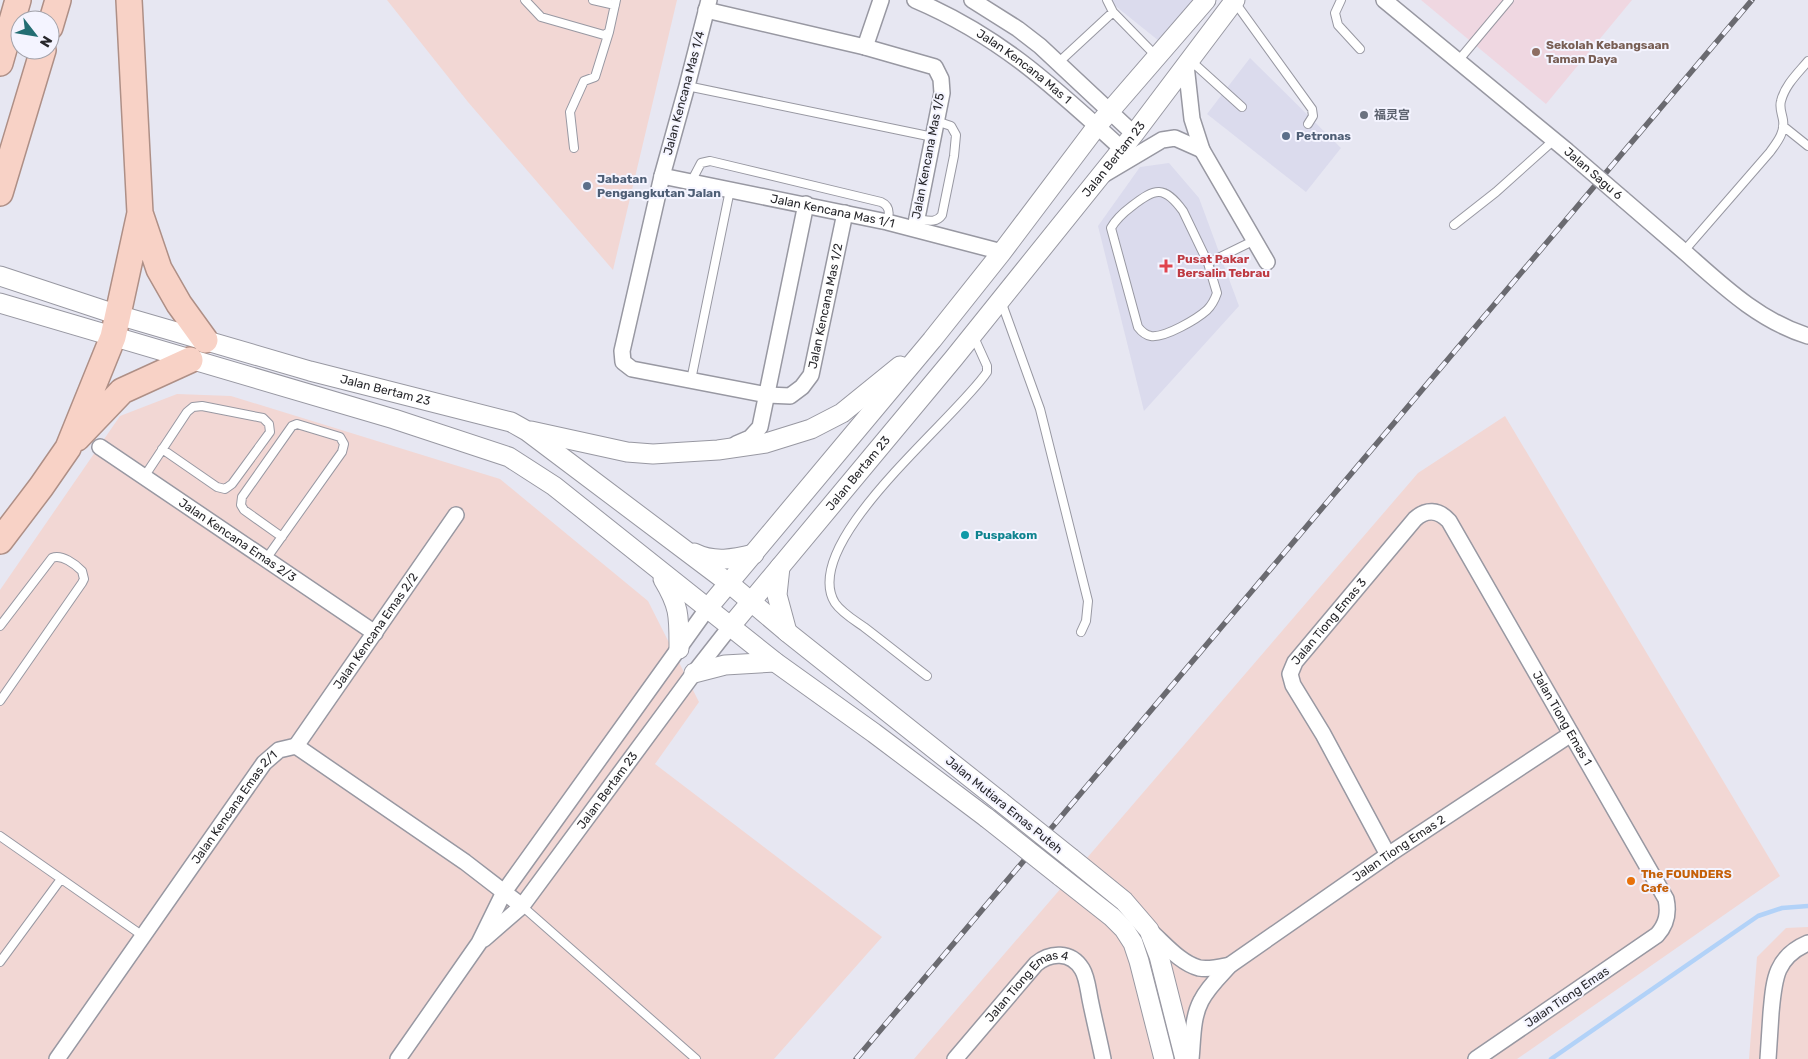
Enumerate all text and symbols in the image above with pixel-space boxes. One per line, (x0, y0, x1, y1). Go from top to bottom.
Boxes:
north arrow (10, 10, 60, 60)
street label: Jalan Kencana Mas 1 (974, 26, 1074, 107)
street label: Jalan Kencana Mas 1/4 (661, 29, 707, 157)
text: N (36, 33, 56, 50)
place label: Sekolah Kebangsaan Taman Daya (1546, 38, 1670, 66)
marker: Sekolah Kebangsaan Taman Daya (1530, 46, 1542, 58)
street label: Jalan Kencana Mas 1/5 (909, 92, 947, 220)
place label: 福灵宫 (1374, 108, 1410, 122)
marker: 福灵宫 (1358, 109, 1370, 121)
street label: Jalan Bertam 23 (1079, 119, 1148, 200)
place label: Petronas (1296, 129, 1351, 143)
marker: Petronas (1280, 130, 1292, 142)
street label: Jalan Sagu 6 (1561, 144, 1625, 202)
place label: Jabatan Pengangkutan Jalan (597, 172, 721, 200)
marker: Jabatan Pengangkutan Jalan (581, 180, 593, 192)
street label: Jalan Kencana Mas 1/1 (769, 191, 896, 231)
street label: Jalan Kencana Mas 1/2 (805, 242, 845, 370)
place label: Pusat Pakar Bersalin Tebrau (1177, 252, 1270, 280)
marker: Pusat Pakar Bersalin Tebrau (1159, 259, 1173, 273)
street label: Jalan Bertam 23 (339, 372, 432, 408)
street label: Jalan Bertam 23 (823, 433, 893, 513)
street label: Jalan Kencana Emas 2/3 (176, 495, 299, 585)
place label: Puspakom (975, 528, 1037, 542)
marker: Puspakom (959, 529, 971, 541)
street label: Jalan Kencana Emas 2/2 (331, 570, 421, 692)
street label: Jalan Tiong Emas 3 (1289, 575, 1369, 668)
street label: Jalan Tiong Emas 1 (1530, 668, 1595, 768)
street label: Jalan Kencana Emas 2/1 (189, 748, 280, 867)
street label: Jalan Bertam 23 (574, 749, 640, 832)
street label: Jalan Mutiara Emas Puteh (943, 754, 1065, 856)
street label: Jalan Tiong Emas 2 (1350, 812, 1448, 884)
place label: The FOUNDERS Cafe (1641, 867, 1732, 895)
marker: The FOUNDERS Cafe (1625, 875, 1637, 887)
street label: Jalan Tiong Emas 4 (982, 948, 1070, 1025)
street label: Jalan Tiong Emas (1522, 964, 1612, 1030)

